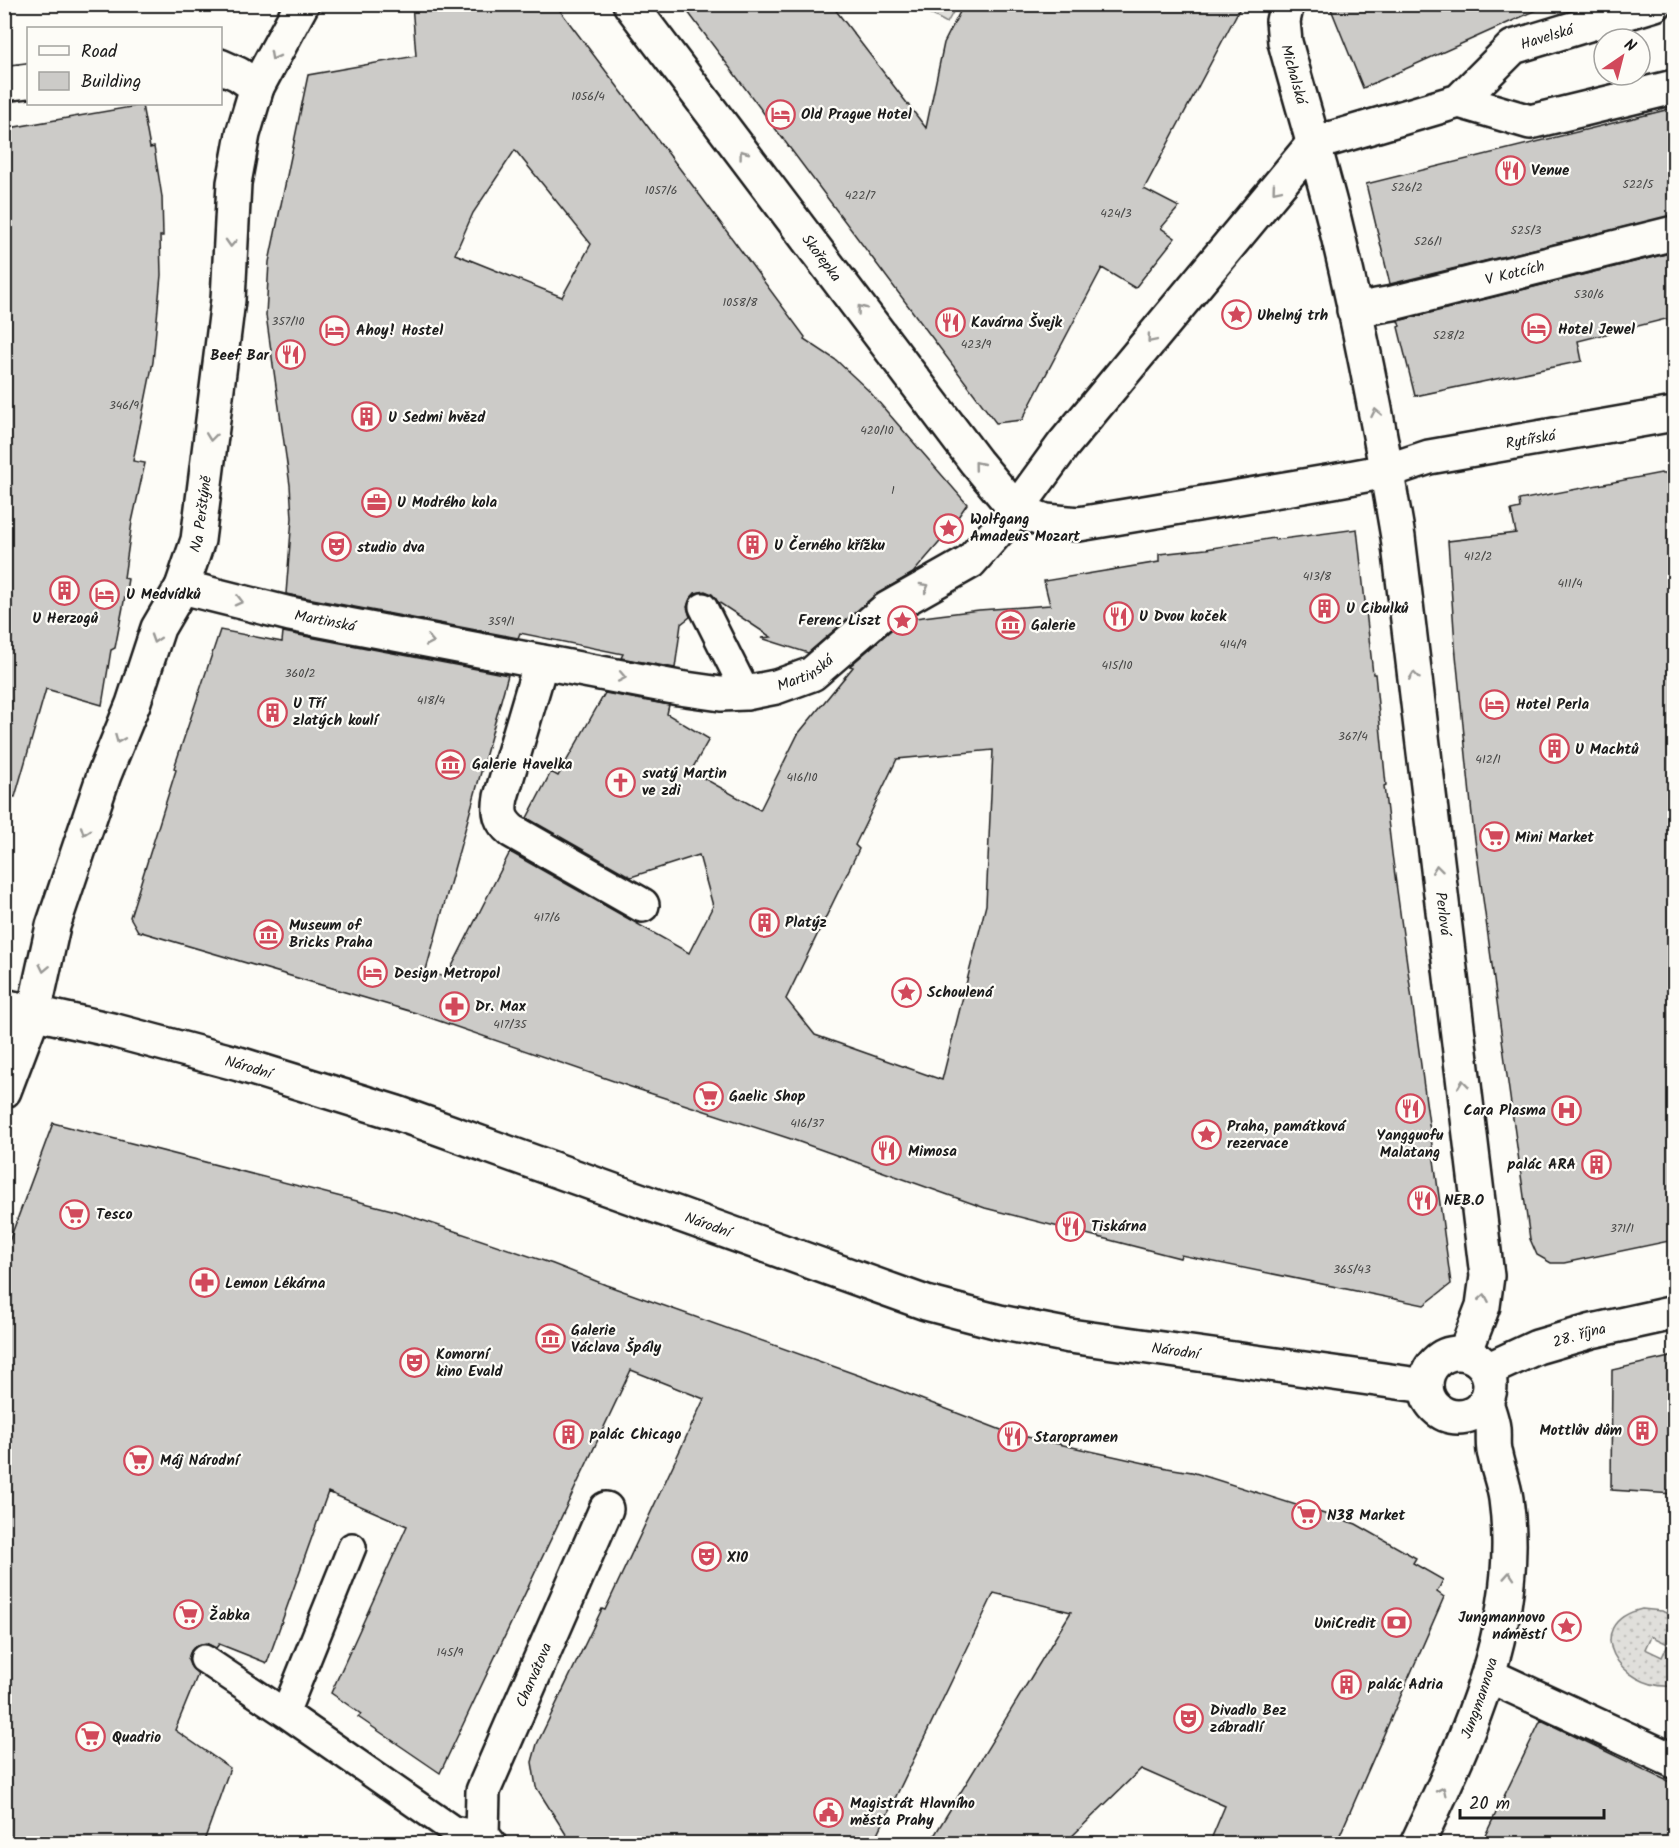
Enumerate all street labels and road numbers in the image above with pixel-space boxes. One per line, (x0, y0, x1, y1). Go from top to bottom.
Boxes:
street label: Havelská (1518, 18, 1579, 57)
street label: Michalská (1273, 42, 1313, 109)
street label: Skořepka (795, 229, 847, 287)
street label: V Kotcích (1483, 255, 1547, 293)
street label: Rytířská (1504, 424, 1560, 456)
street label: Na Perštýně (184, 474, 219, 556)
street label: Martinská (292, 604, 359, 640)
street label: Martinská (774, 648, 841, 699)
street label: Perlová (1428, 891, 1457, 939)
street label: Národní (222, 1050, 277, 1087)
street label: Národní (681, 1206, 737, 1246)
street label: 28. října (1550, 1317, 1608, 1355)
street label: Národní (1150, 1337, 1203, 1367)
street label: Charvátova (510, 1639, 559, 1712)
street label: Jungmannova (1455, 1655, 1505, 1742)

